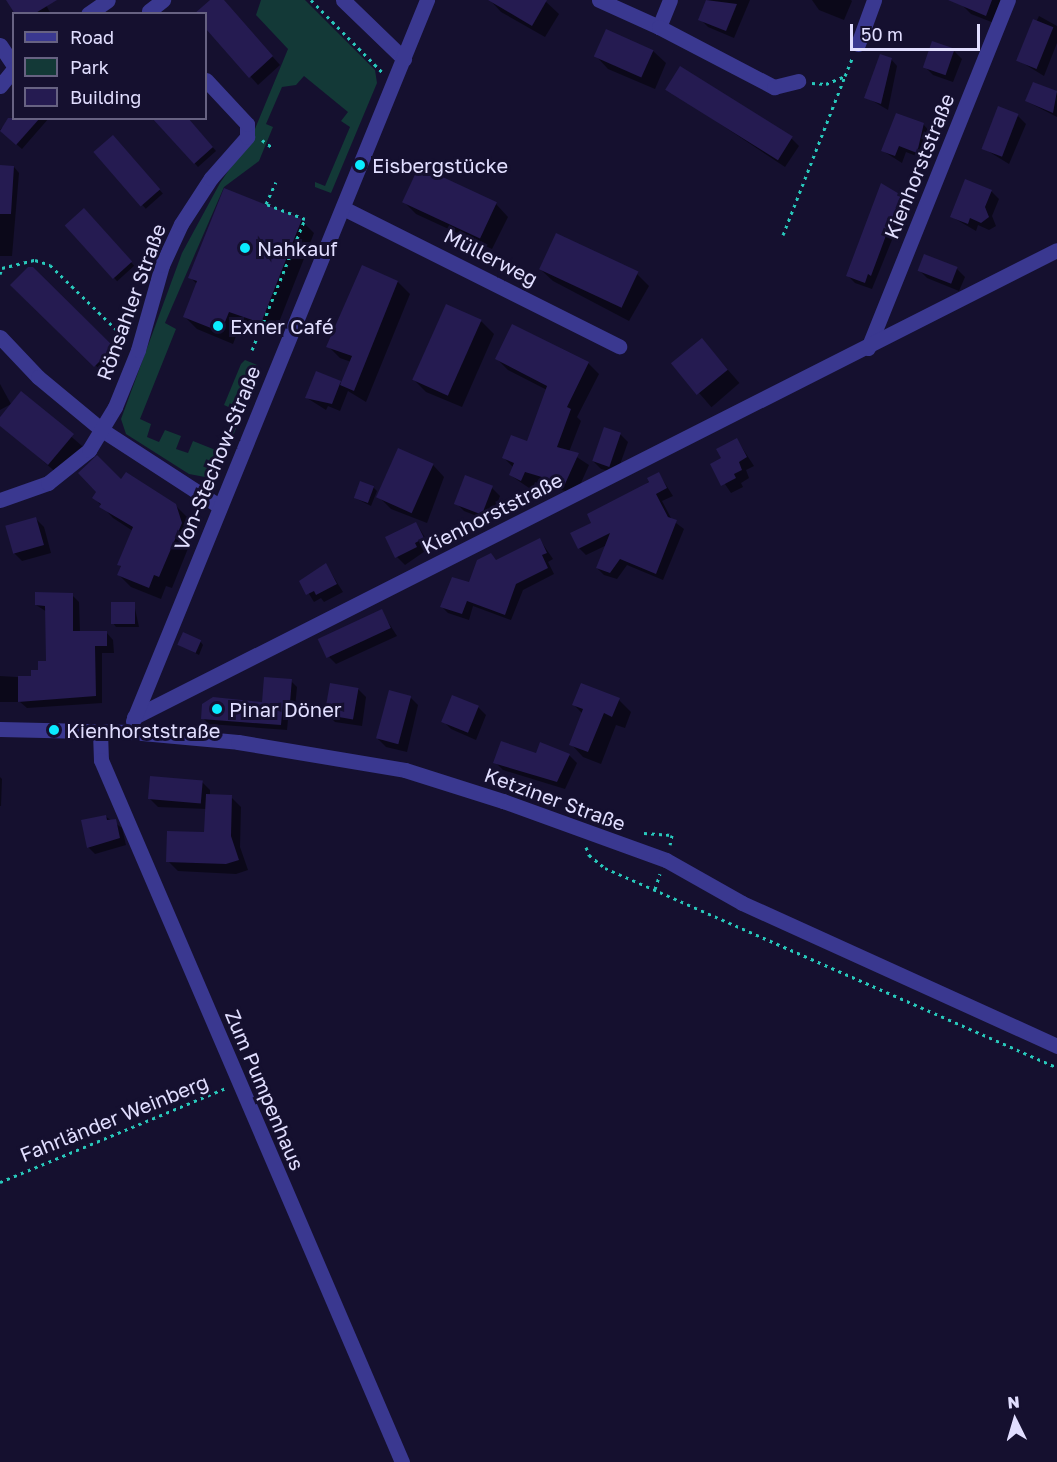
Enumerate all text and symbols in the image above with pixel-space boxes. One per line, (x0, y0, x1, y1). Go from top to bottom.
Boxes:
legend (12, 12, 207, 120)
scale bar (853, 12, 984, 50)
text: 50 m (861, 23, 903, 45)
text: Road (70, 26, 114, 48)
text: Park (70, 56, 109, 78)
text: Building (70, 86, 141, 108)
street label: Kienhorststraße (879, 90, 959, 242)
place label: Eisbergstücke (372, 153, 508, 177)
marker: Eisbergstücke (353, 158, 367, 172)
street label: Rönsahler Straße (92, 220, 170, 384)
street label: Müllerweg (440, 223, 542, 291)
place label: Nahkauf (257, 236, 338, 260)
marker: Nahkauf (238, 241, 252, 255)
place label: Exner Café (230, 314, 333, 338)
marker: Exner Café (211, 319, 225, 333)
street label: Von-Stechow-Straße (169, 362, 265, 554)
street label: Kienhorststraße (418, 467, 566, 559)
place label: Pinar Döner (229, 697, 342, 721)
marker: Pinar Döner (210, 702, 224, 716)
place label: Kienhorststraße (66, 718, 220, 742)
marker: Kienhorststraße (47, 723, 61, 737)
street label: Ketziner Straße (481, 762, 629, 836)
street label: Zum Pumpenhaus (220, 1006, 310, 1174)
street label: Fahrländer Weinberg (16, 1069, 212, 1167)
north arrow (985, 1390, 1045, 1450)
text: N (1006, 1392, 1020, 1413)

